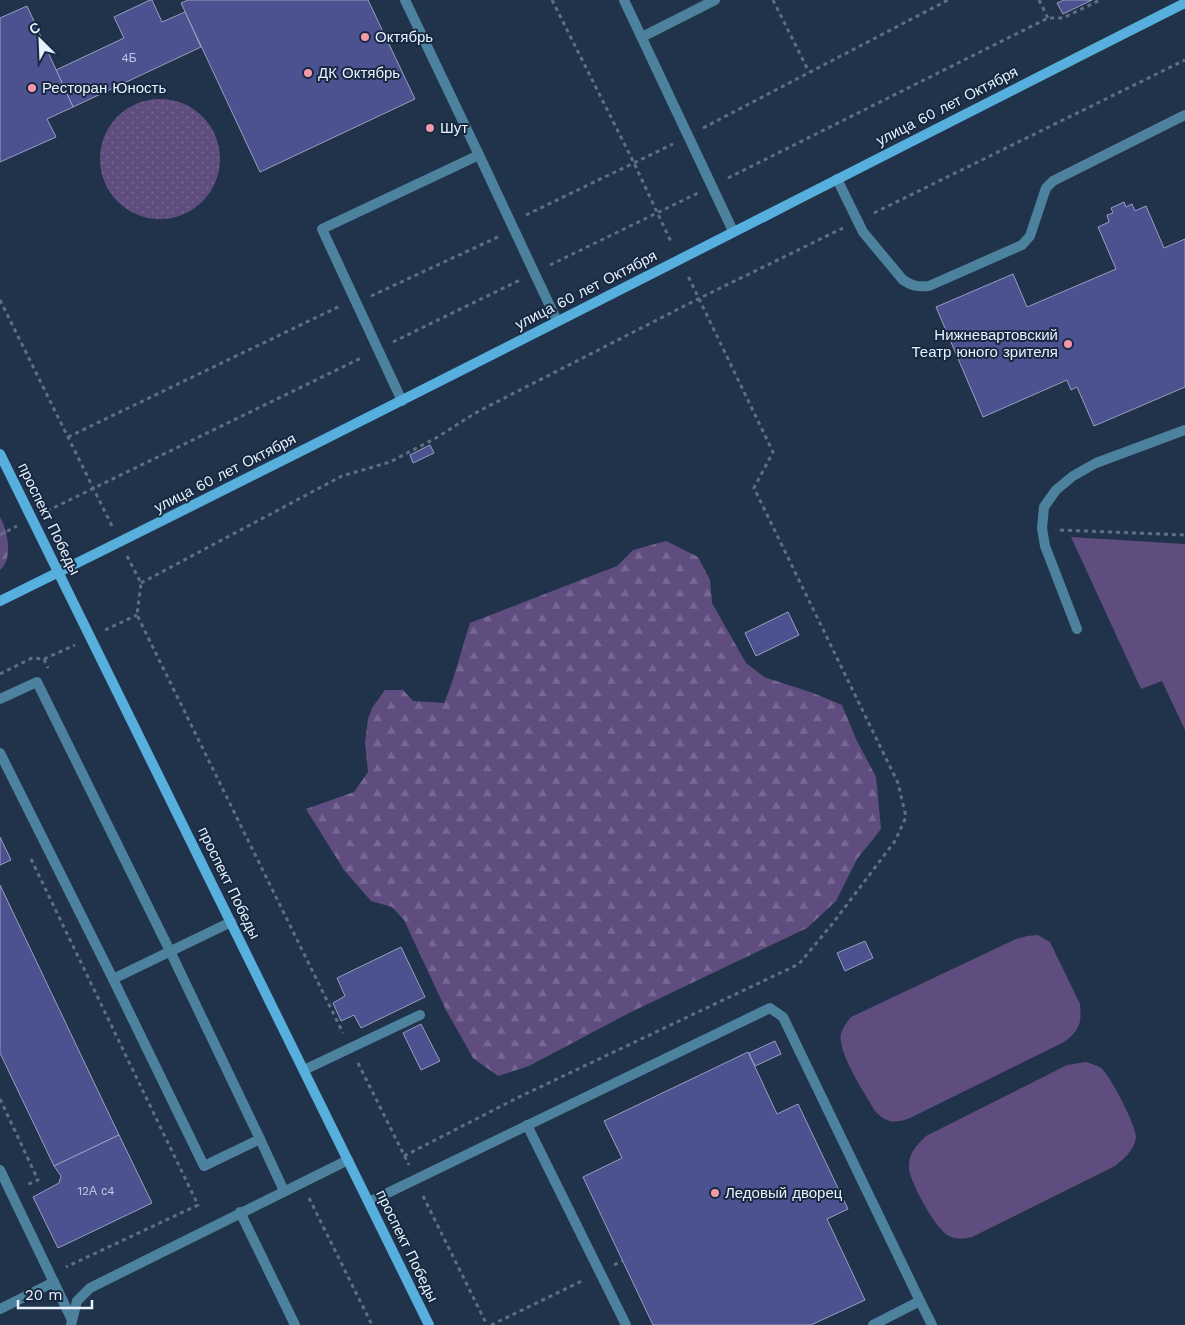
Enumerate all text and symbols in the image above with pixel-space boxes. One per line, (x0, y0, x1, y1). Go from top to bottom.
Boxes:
north arrow (15, 15, 65, 65)
text: С (27, 19, 43, 37)
place label: Октябрь (375, 28, 433, 46)
marker: Октябрь (359, 31, 371, 43)
house number: 4Б (121, 51, 137, 65)
street label: улица 60 лет Октября (873, 62, 1021, 150)
place label: ДК Октябрь (318, 64, 400, 82)
marker: ДК Октябрь (302, 67, 314, 79)
place label: Ресторан Юность (42, 79, 166, 97)
marker: Ресторан Юность (26, 82, 38, 94)
place label: Шут (440, 119, 468, 137)
marker: Шут (424, 122, 436, 134)
street label: улица 60 лет Октября (512, 246, 660, 334)
place label: Нижневартовский Театр юного зрителя (912, 326, 1058, 361)
marker: Нижневартовский Театр юного зрителя (1062, 338, 1074, 350)
street label: улица 60 лет Октября (151, 429, 299, 517)
street label: проспект Победы (14, 460, 84, 578)
street label: проспект Победы (194, 824, 264, 942)
house number: 12А с4 (77, 1184, 115, 1198)
place label: Ледовый дворец (725, 1184, 843, 1202)
street label: проспект Победы (372, 1187, 442, 1305)
marker: Ледовый дворец (709, 1187, 721, 1199)
scale bar (18, 1278, 91, 1310)
text: 20 m (25, 1286, 63, 1304)

